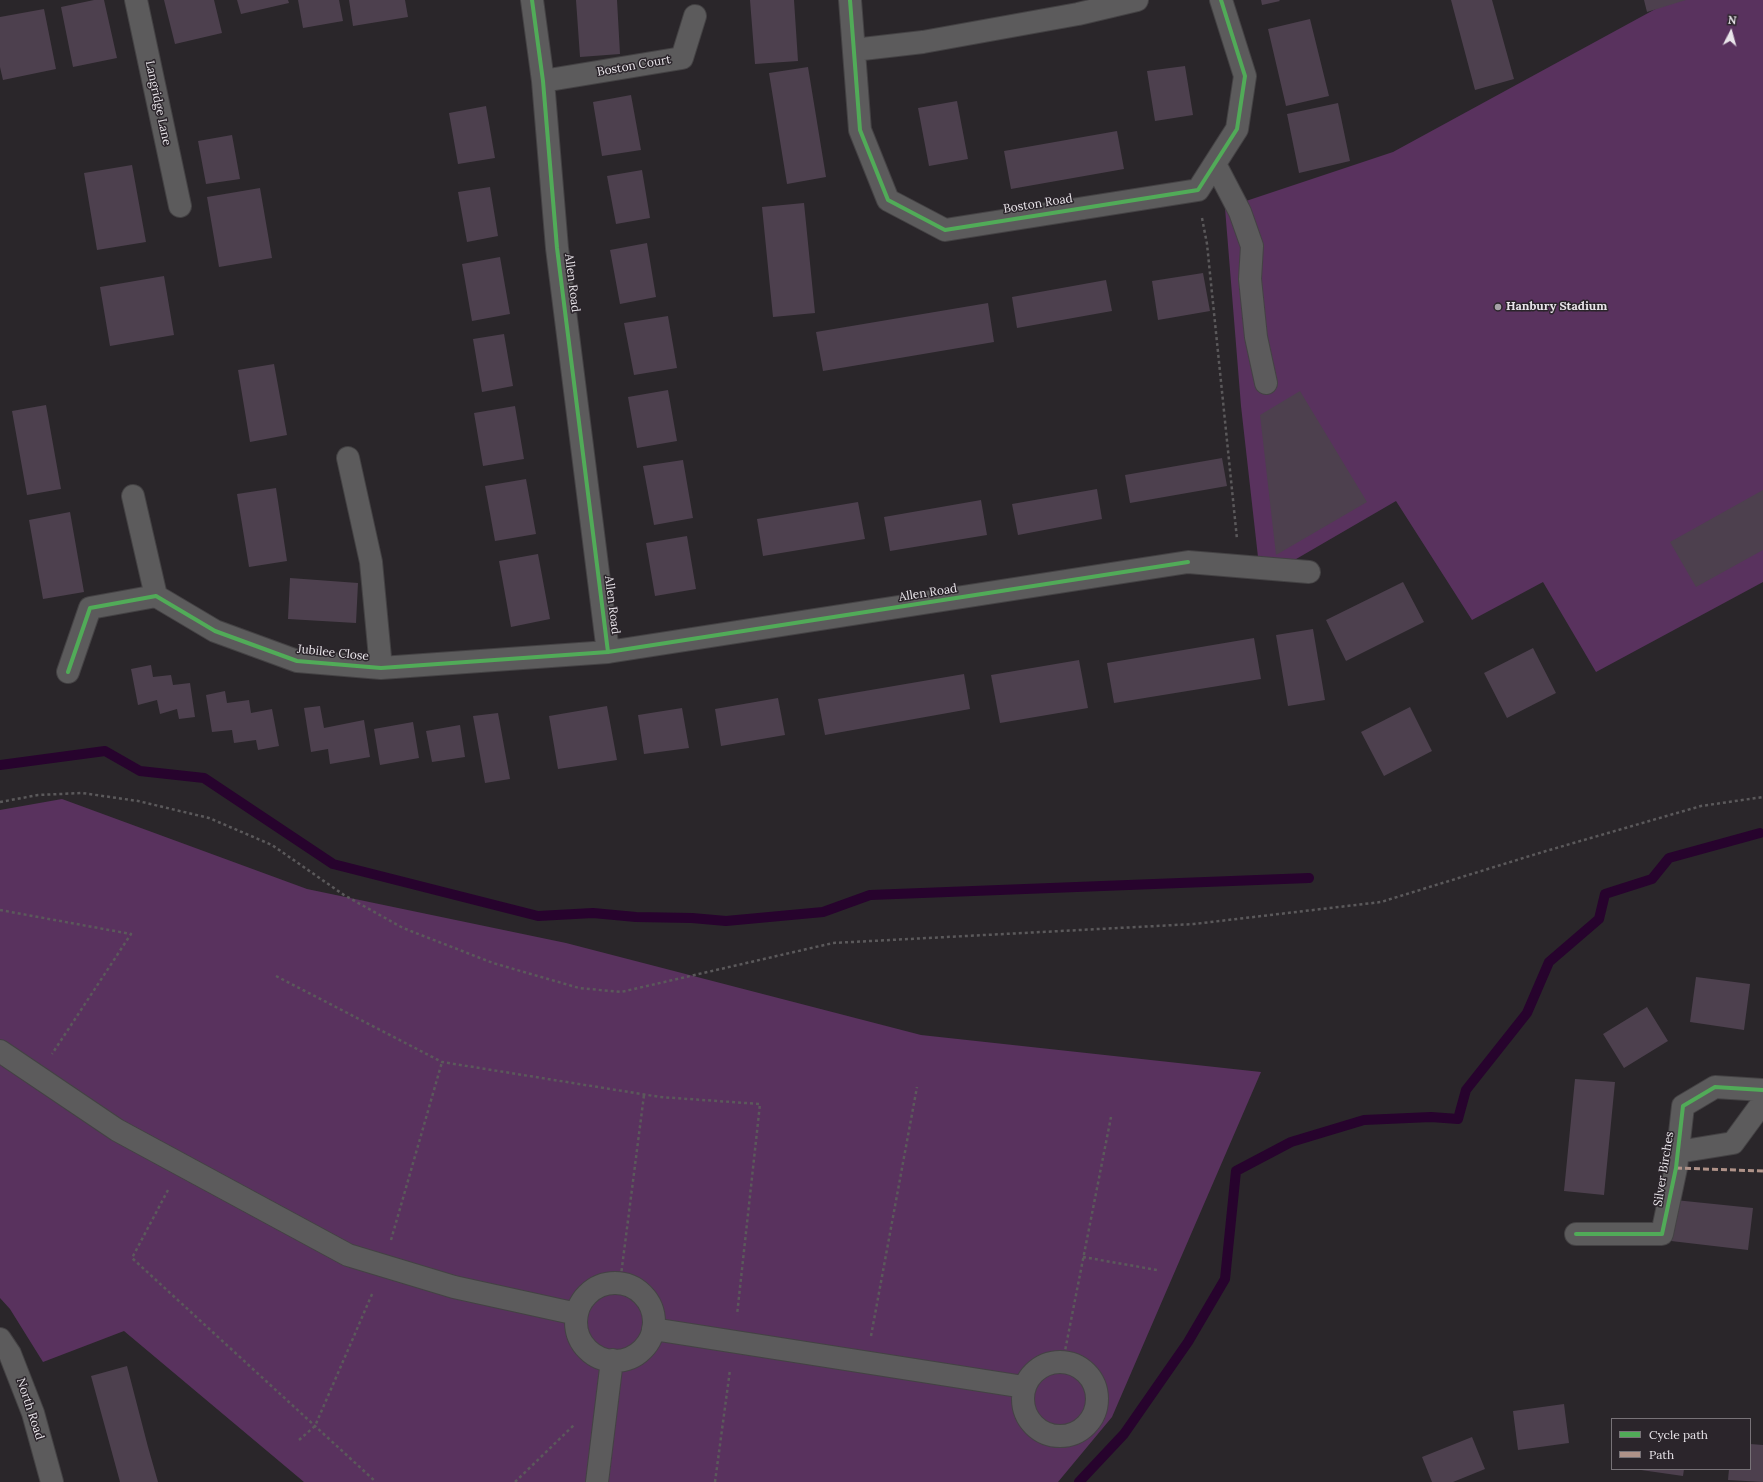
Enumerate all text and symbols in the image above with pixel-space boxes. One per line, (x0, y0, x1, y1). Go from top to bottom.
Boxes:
north arrow (1711, 12, 1751, 52)
text: N (1727, 13, 1737, 27)
street label: Boston Court (596, 52, 672, 80)
street label: Langridge Lane (142, 59, 174, 147)
street label: Boston Road (1002, 191, 1074, 217)
street label: Allen Road (561, 253, 583, 313)
place label: Hanbury Stadium (1506, 300, 1607, 314)
marker: Hanbury Stadium (1493, 302, 1503, 312)
street label: Allen Road (601, 575, 623, 635)
street label: Allen Road (898, 581, 958, 605)
street label: Jubilee Close (296, 642, 370, 664)
street label: Silver Birches (1651, 1131, 1677, 1207)
street label: North Road (13, 1376, 47, 1442)
legend (1611, 1418, 1751, 1470)
text: Cycle path (1649, 1427, 1708, 1442)
text: Path (1649, 1447, 1674, 1462)

